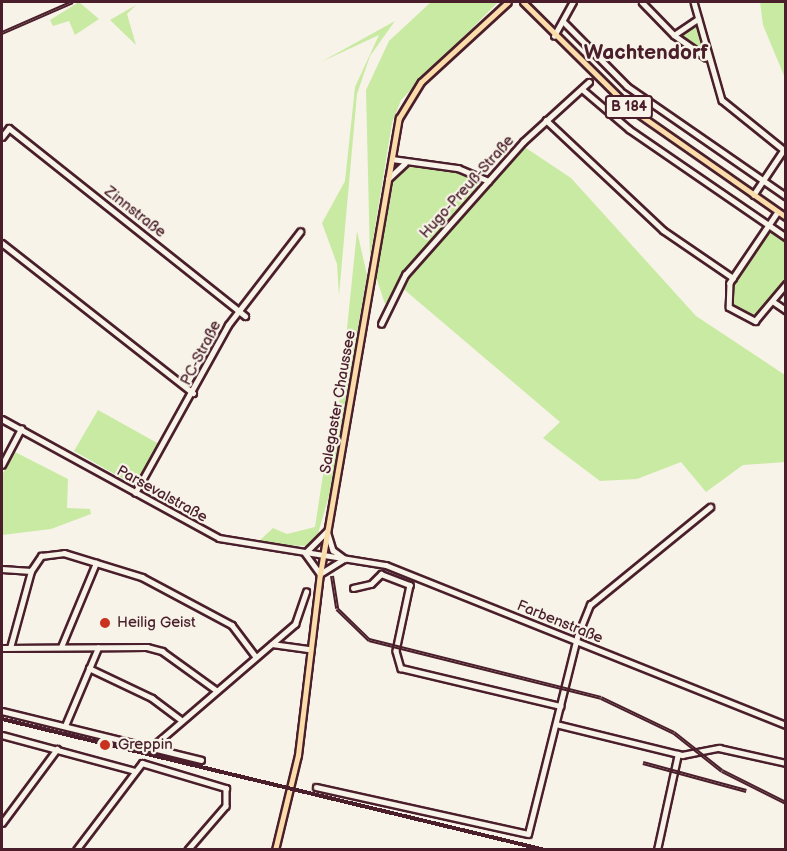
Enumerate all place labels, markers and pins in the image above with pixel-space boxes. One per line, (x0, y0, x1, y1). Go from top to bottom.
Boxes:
place label: Heilig Geist (117, 614, 196, 632)
marker: Heilig Geist (98, 616, 112, 630)
marker: Greppin (96, 736, 114, 754)
place label: Greppin (118, 736, 173, 754)

